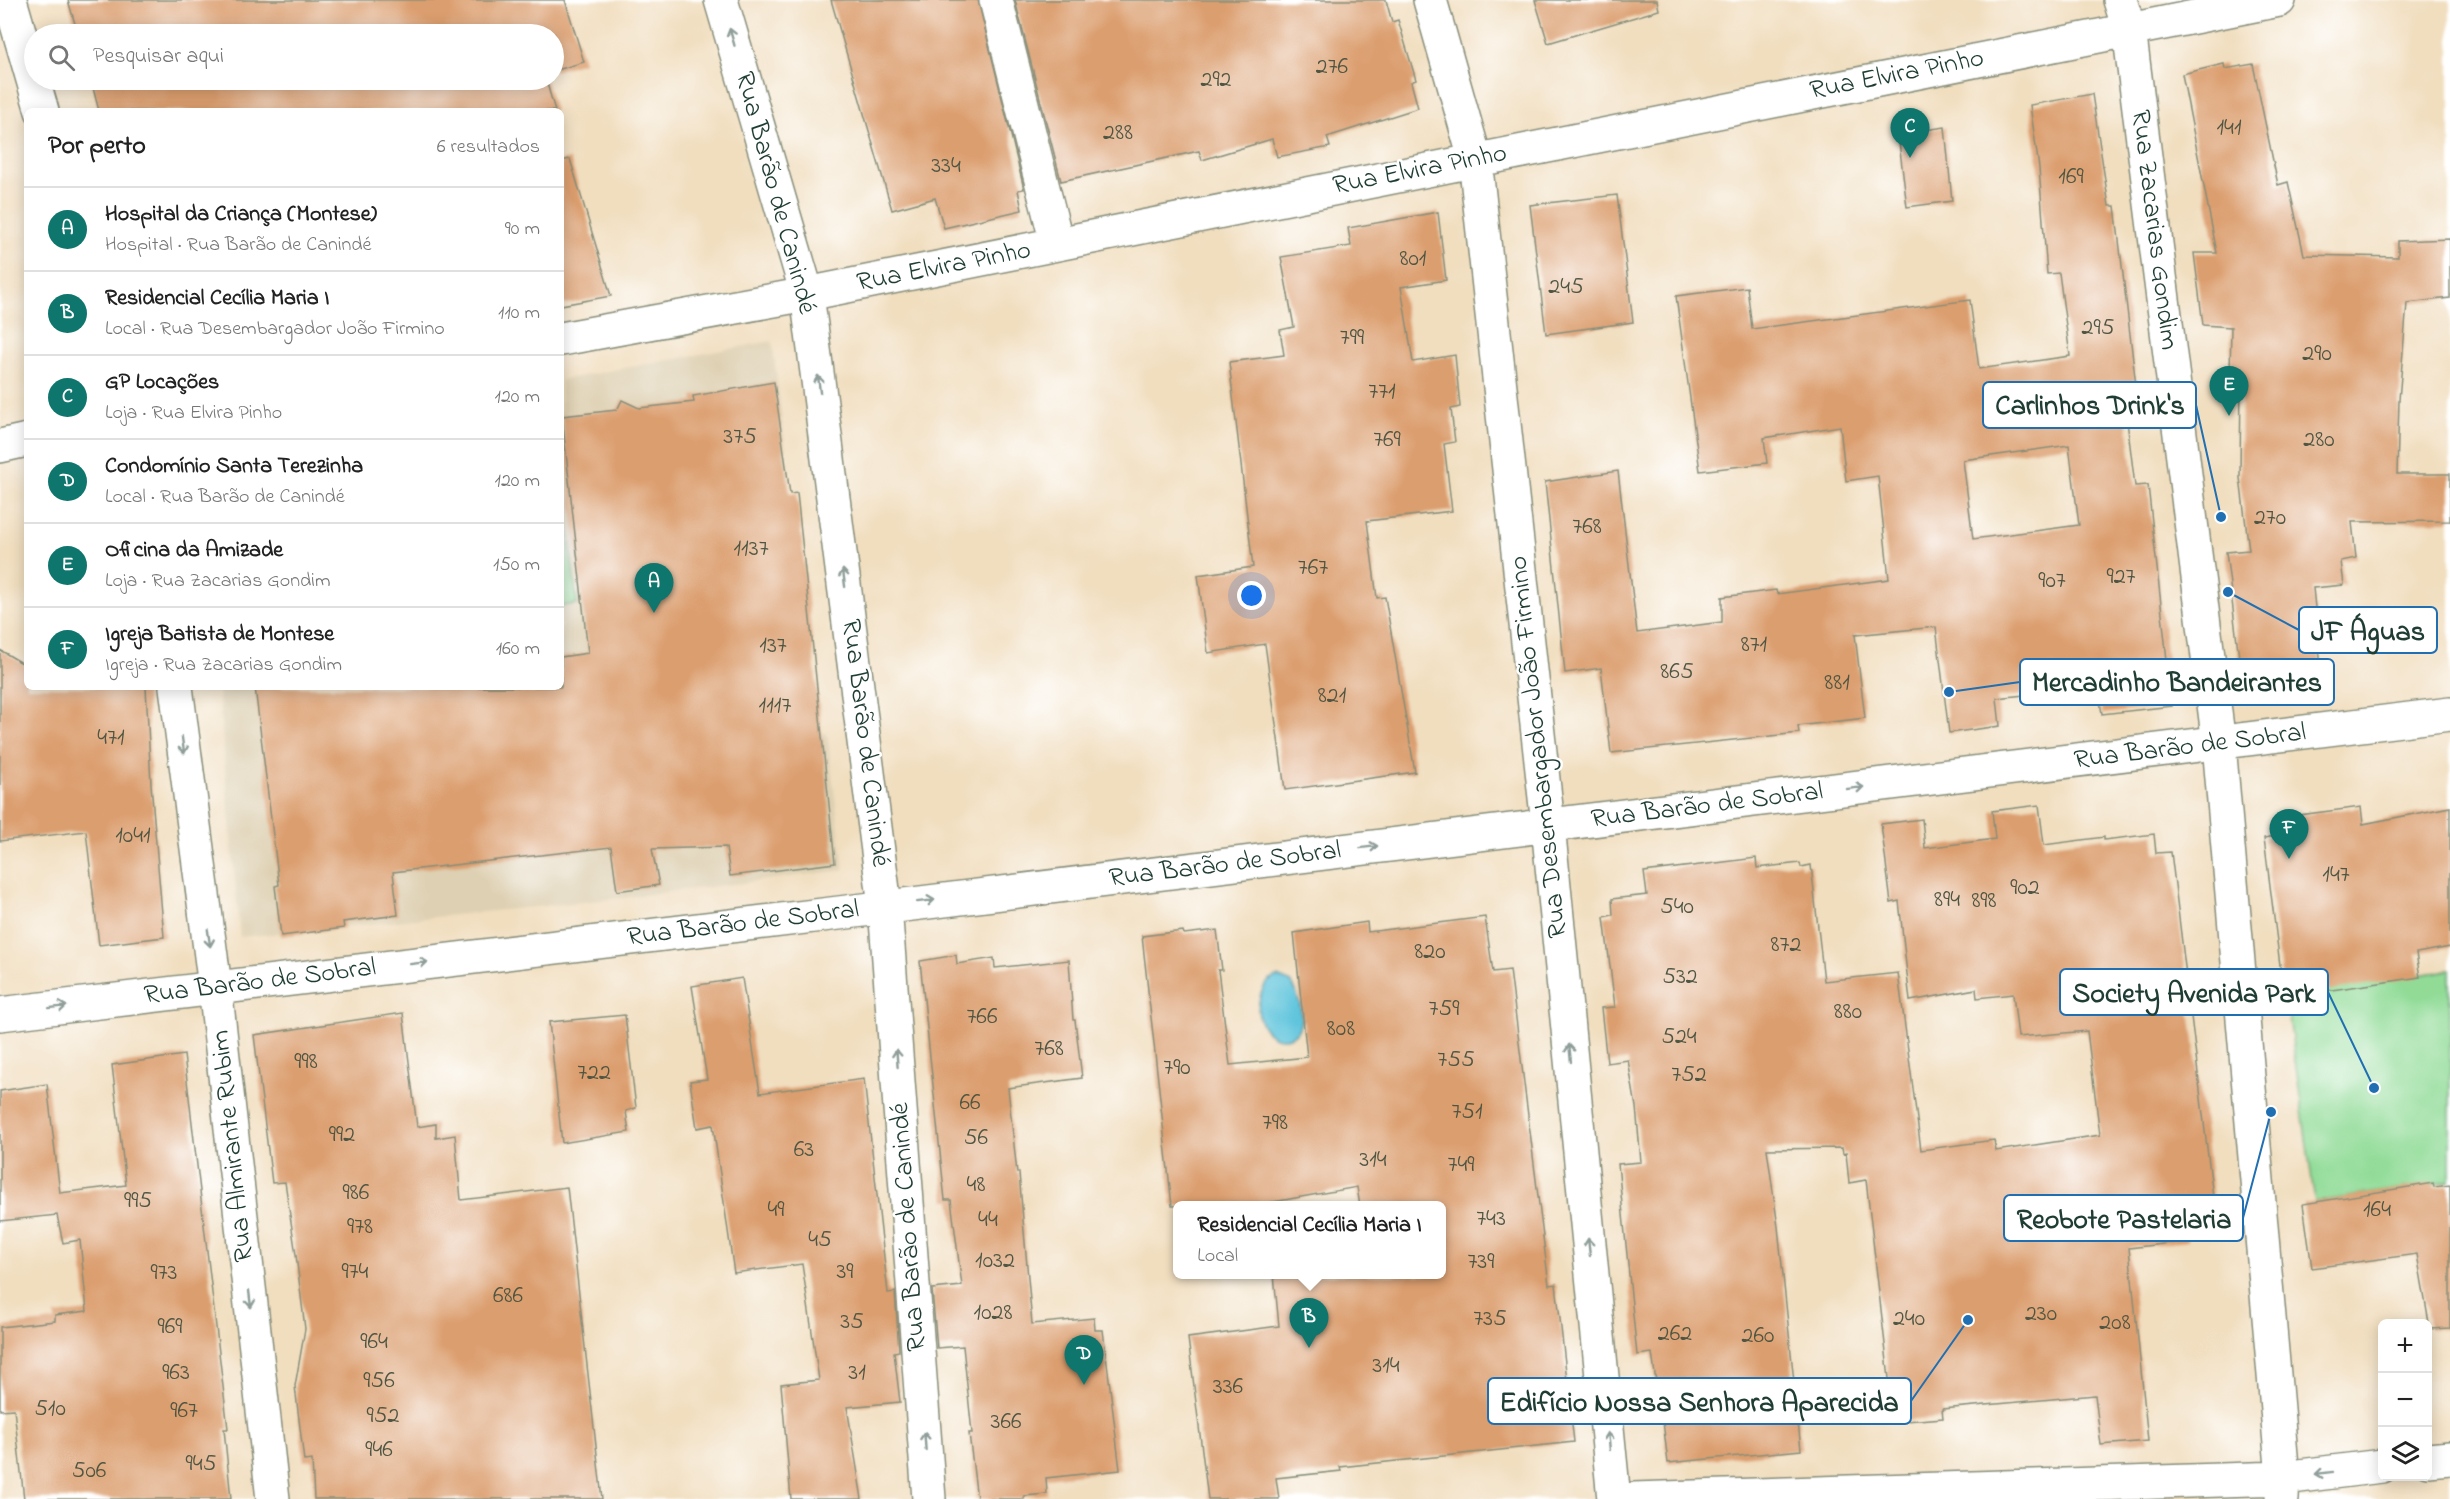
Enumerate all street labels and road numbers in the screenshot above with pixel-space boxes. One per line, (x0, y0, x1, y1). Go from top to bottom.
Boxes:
street label: Rua Elvira Pinho (1807, 39, 1987, 111)
street label: Rua Barão de Canindé (724, 68, 826, 319)
street label: Rua Zacarias Gondim (2120, 108, 2188, 352)
street label: Rua Elvira Pinho (1330, 134, 1510, 206)
street label: Rua Elvira Pinho (854, 231, 1034, 303)
street label: Rua Desembargador João Firmino (1500, 554, 1578, 940)
street label: Rua Barão de Canindé (830, 617, 900, 870)
street label: Rua Barão de Sobral (2072, 713, 2308, 781)
street label: Rua Barão de Sobral (1589, 772, 1825, 840)
street label: Rua Barão de Sobral (1107, 831, 1343, 899)
street label: Rua Barão de Sobral (625, 890, 861, 958)
street label: Rua Barão de Sobral (142, 948, 378, 1016)
street label: Rua Almirante Rubim (201, 1028, 265, 1264)
street label: Rua Barão de Canindé (881, 1100, 937, 1353)

